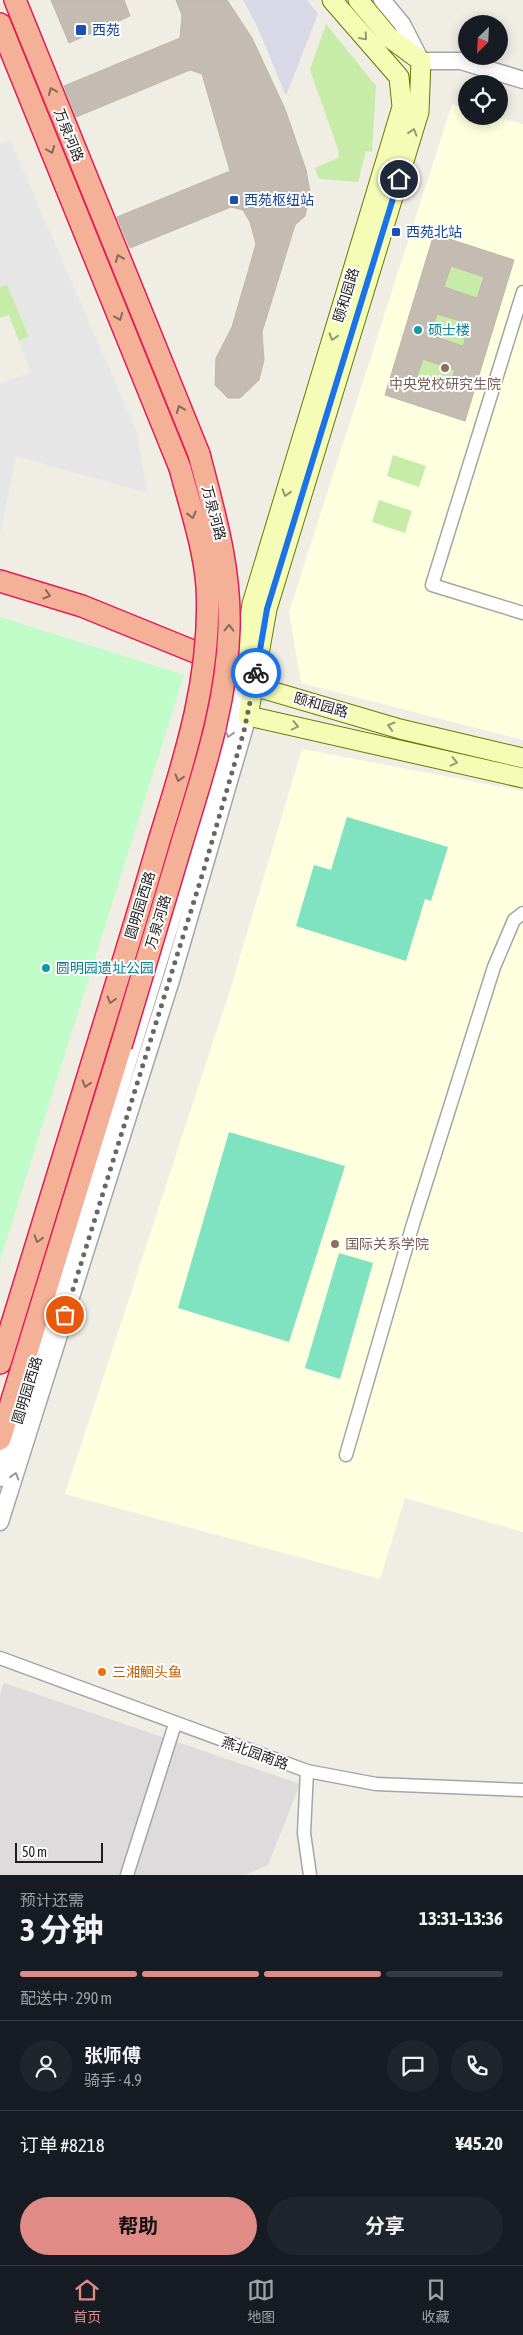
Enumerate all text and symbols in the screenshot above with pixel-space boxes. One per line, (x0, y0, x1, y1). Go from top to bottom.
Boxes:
north arrow (458, 15, 508, 65)
map controls (458, 15, 508, 125)
place label: 西苑 (92, 22, 120, 38)
marker: 西苑 (74, 23, 88, 37)
one-way arrow (359, 31, 368, 40)
button: locate (458, 75, 508, 125)
one-way arrow (48, 87, 58, 96)
street label: 万泉河路 (51, 106, 87, 164)
one-way arrow (408, 128, 418, 137)
one-way arrow (45, 145, 56, 154)
pin (378, 158, 420, 200)
icon: home (385, 165, 413, 193)
place label: 西苑枢纽站 (244, 192, 314, 208)
marker: 西苑枢纽站 (228, 194, 240, 206)
place label: 西苑北站 (406, 224, 462, 240)
marker: 西苑北站 (390, 226, 402, 238)
one-way arrow (115, 254, 126, 263)
street label: 颐和园路 (330, 266, 362, 324)
one-way arrow (113, 312, 123, 321)
place label: 硕士楼 (428, 322, 470, 338)
marker: 硕士楼 (412, 324, 424, 336)
one-way arrow (328, 333, 338, 341)
marker: 中央党校研究生院 (439, 362, 451, 374)
place label: 中央党校研究生院 (389, 376, 501, 392)
one-way arrow (176, 405, 187, 414)
street label: 万泉河路 (199, 484, 229, 542)
one-way arrow (281, 488, 291, 496)
one-way arrow (186, 511, 197, 520)
one-way arrow (42, 589, 50, 599)
one-way arrow (223, 623, 234, 631)
courier (231, 648, 281, 698)
icon: bike (242, 659, 270, 687)
street label: 颐和园路 (292, 690, 350, 720)
one-way arrow (291, 720, 300, 731)
one-way arrow (387, 722, 395, 732)
one-way arrow (224, 729, 234, 737)
one-way arrow (449, 756, 458, 767)
one-way arrow (174, 773, 184, 782)
street label: 圆明园西路 (122, 869, 158, 941)
street label: 万泉河路 (142, 893, 174, 951)
place label: 圆明园遗址公园 (56, 960, 154, 976)
marker: 圆明园遗址公园 (40, 962, 52, 974)
one-way arrow (107, 996, 117, 1004)
one-way arrow (81, 1079, 91, 1087)
one-way arrow (34, 1234, 44, 1243)
place label: 国际关系学院 (345, 1236, 429, 1252)
marker: 国际关系学院 (329, 1238, 341, 1250)
pin (44, 1294, 86, 1336)
icon: bag (51, 1301, 79, 1329)
street label: 圆明园西路 (9, 1354, 45, 1426)
one-way arrow (9, 1472, 19, 1480)
place label: 三湘鮰头鱼 (112, 1664, 182, 1680)
marker: 三湘鮰头鱼 (96, 1666, 108, 1678)
street label: 燕北园南路 (219, 1734, 291, 1772)
scale bar (15, 1840, 102, 1863)
text: 50 m (22, 1844, 47, 1860)
text: 预计还需 (20, 1891, 84, 1909)
text: 13:31–13:36 (419, 1907, 503, 1929)
text: 3 分钟 (20, 1911, 103, 1948)
text: 配送中 · 290 m (20, 1989, 112, 2007)
button: person (20, 2040, 72, 2092)
button: chat (387, 2040, 439, 2092)
button: phone (451, 2040, 503, 2092)
text: 张师傅 (84, 2044, 141, 2066)
text: 骑手 · 4.9 (84, 2071, 142, 2089)
text: ¥45.20 (455, 2132, 503, 2154)
text: 订单 #8218 (20, 2134, 105, 2156)
button: 帮助 (20, 2197, 257, 2255)
button: 分享 (267, 2197, 503, 2255)
tab: 首页 (73, 2276, 101, 2326)
tab: 地图 (247, 2276, 275, 2326)
tab: 收藏 (422, 2276, 450, 2326)

